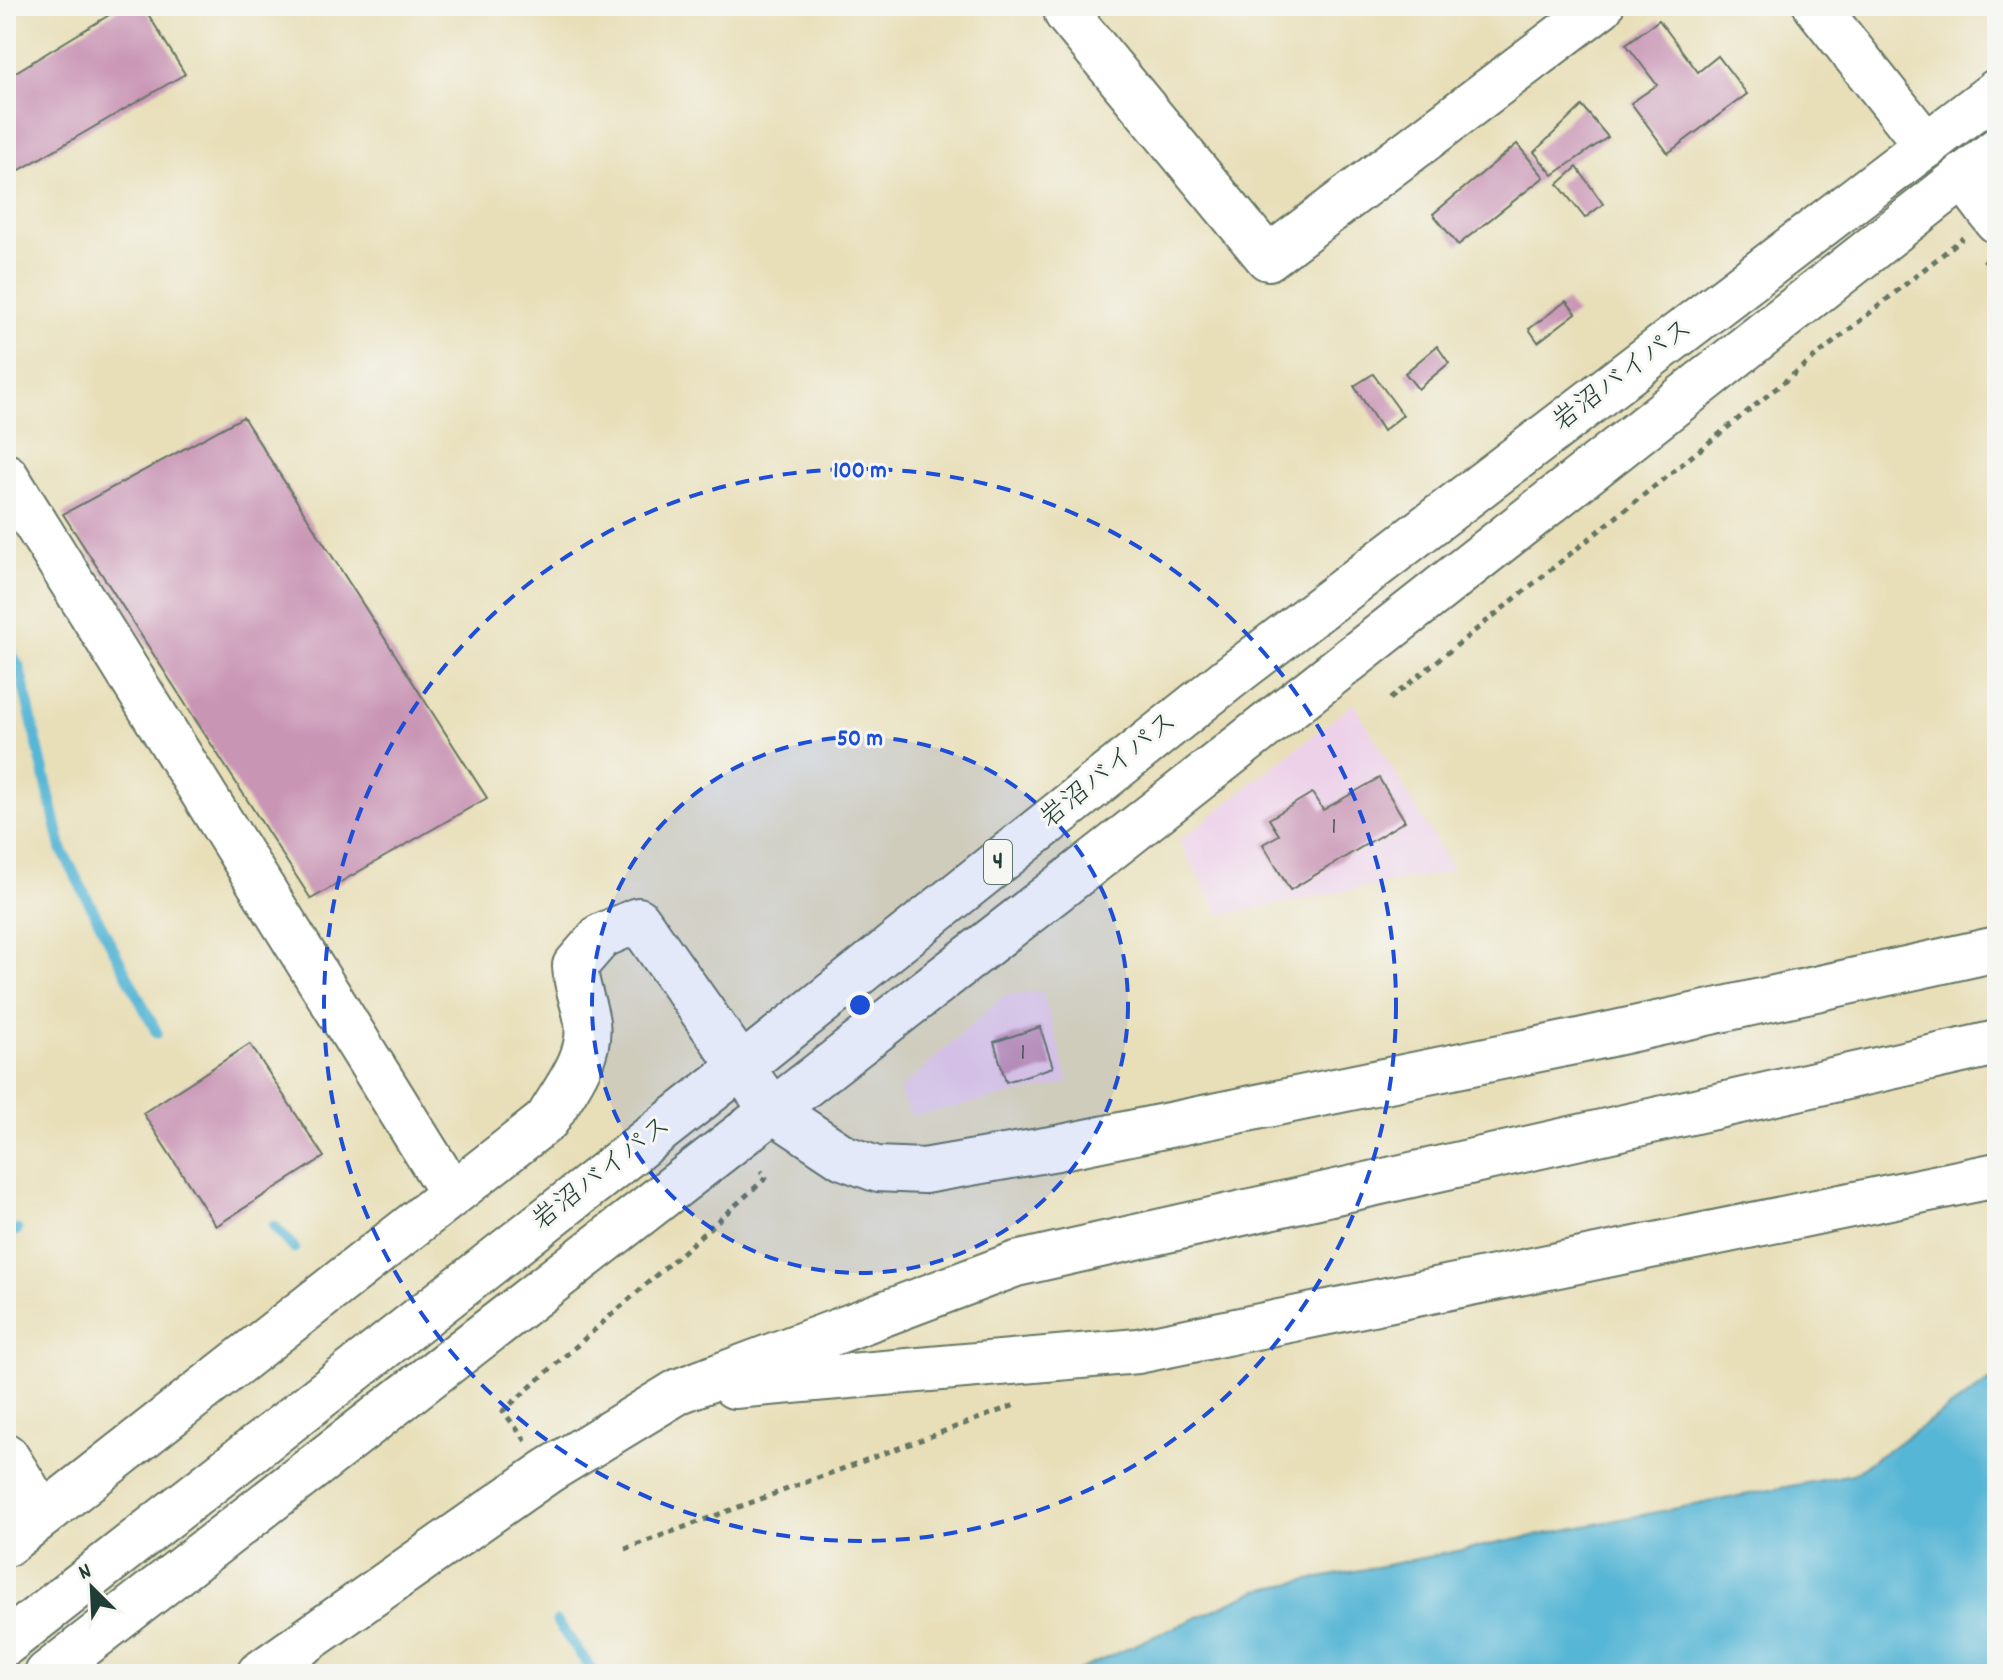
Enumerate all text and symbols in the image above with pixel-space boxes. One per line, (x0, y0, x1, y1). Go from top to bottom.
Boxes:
street label: 岩沼バイパス (1545, 311, 1703, 443)
text: 100 m (833, 455, 887, 489)
street label: 岩沼バイパス (1032, 704, 1188, 840)
text: 50 m (837, 723, 883, 757)
house number: 1 (1331, 811, 1337, 845)
road number: 4 (984, 840, 1012, 884)
centre of rings (846, 991, 874, 1019)
house number: 1 (1020, 1037, 1026, 1071)
street label: 岩沼バイパス (525, 1108, 681, 1242)
north arrow (52, 1548, 132, 1628)
text: N (74, 1557, 97, 1589)

